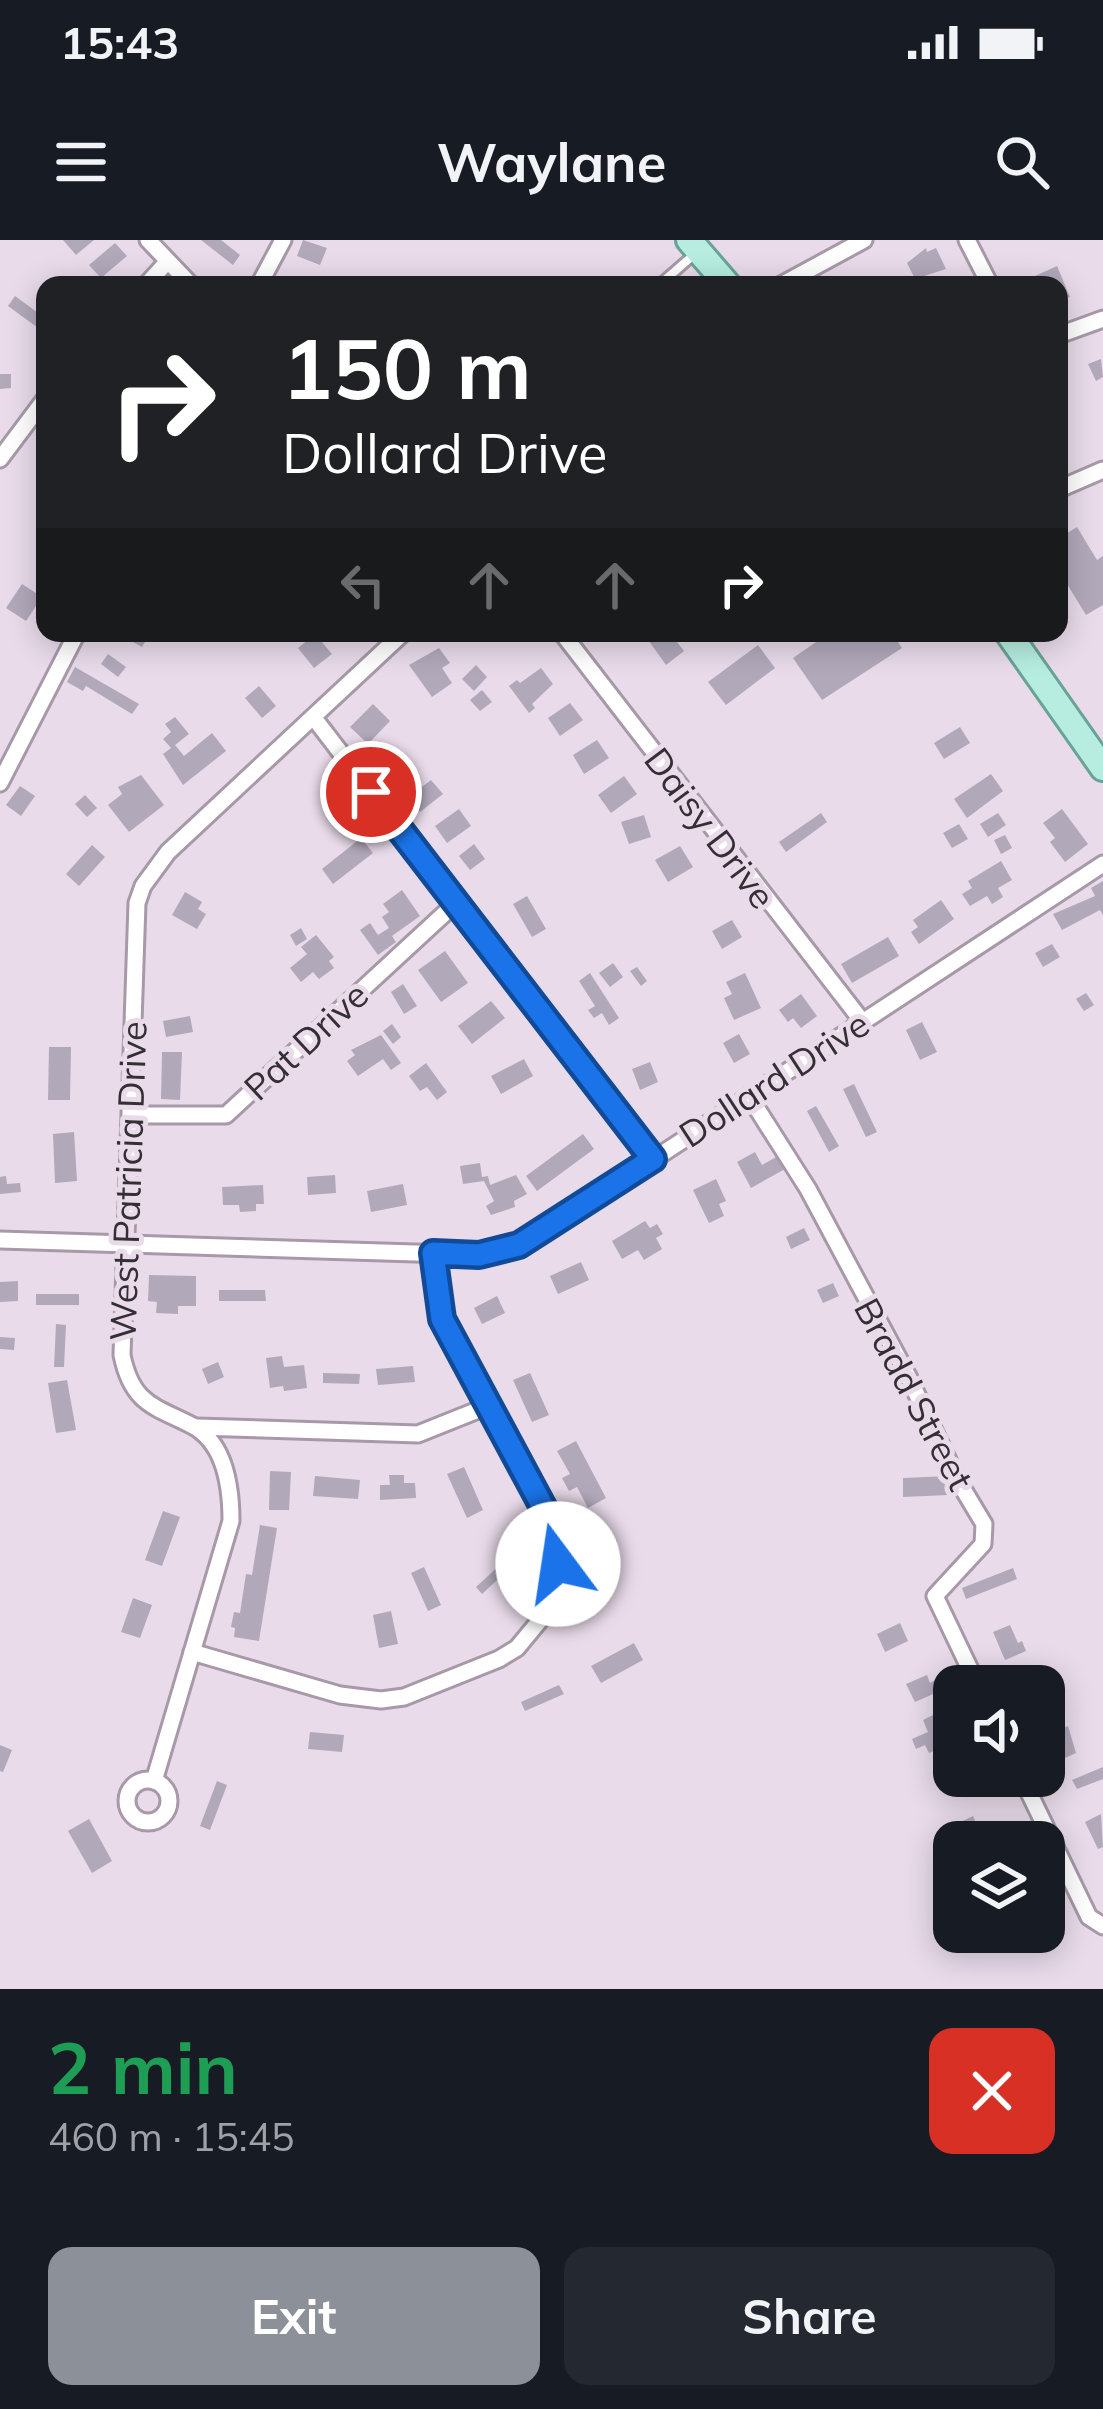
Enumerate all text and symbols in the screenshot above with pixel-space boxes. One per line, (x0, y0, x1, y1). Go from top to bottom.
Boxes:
text: 15:43 (60, 14, 179, 70)
text: Waylane (437, 128, 666, 196)
icon: menu (48, 129, 114, 195)
icon: search (989, 129, 1055, 195)
text: 150 m (282, 315, 532, 420)
icon: right (84, 324, 240, 480)
text: Dollard Drive (282, 419, 607, 487)
icon: left (330, 552, 396, 618)
icon: ahead (456, 552, 522, 618)
icon: ahead (582, 552, 648, 618)
icon: right (708, 552, 774, 618)
street label: Daisy Drive (635, 738, 786, 917)
pin (320, 741, 422, 843)
icon: arrive (338, 759, 404, 825)
street label: Pat Drive (234, 972, 377, 1109)
street label: Dollard Drive (670, 1001, 877, 1157)
street label: West Patricia Drive (99, 1020, 156, 1342)
street label: Bradd Street (845, 1290, 984, 1498)
position arrow (495, 1501, 621, 1627)
map controls (933, 1665, 1065, 1953)
button: sound (933, 1665, 1065, 1797)
button: layers (933, 1821, 1065, 1953)
text: 2 min (48, 2022, 238, 2112)
button: close (929, 2028, 1055, 2154)
text: 460 m · 15:45 (48, 2112, 294, 2161)
button: Exit (48, 2247, 540, 2385)
button: Share (564, 2247, 1055, 2385)

